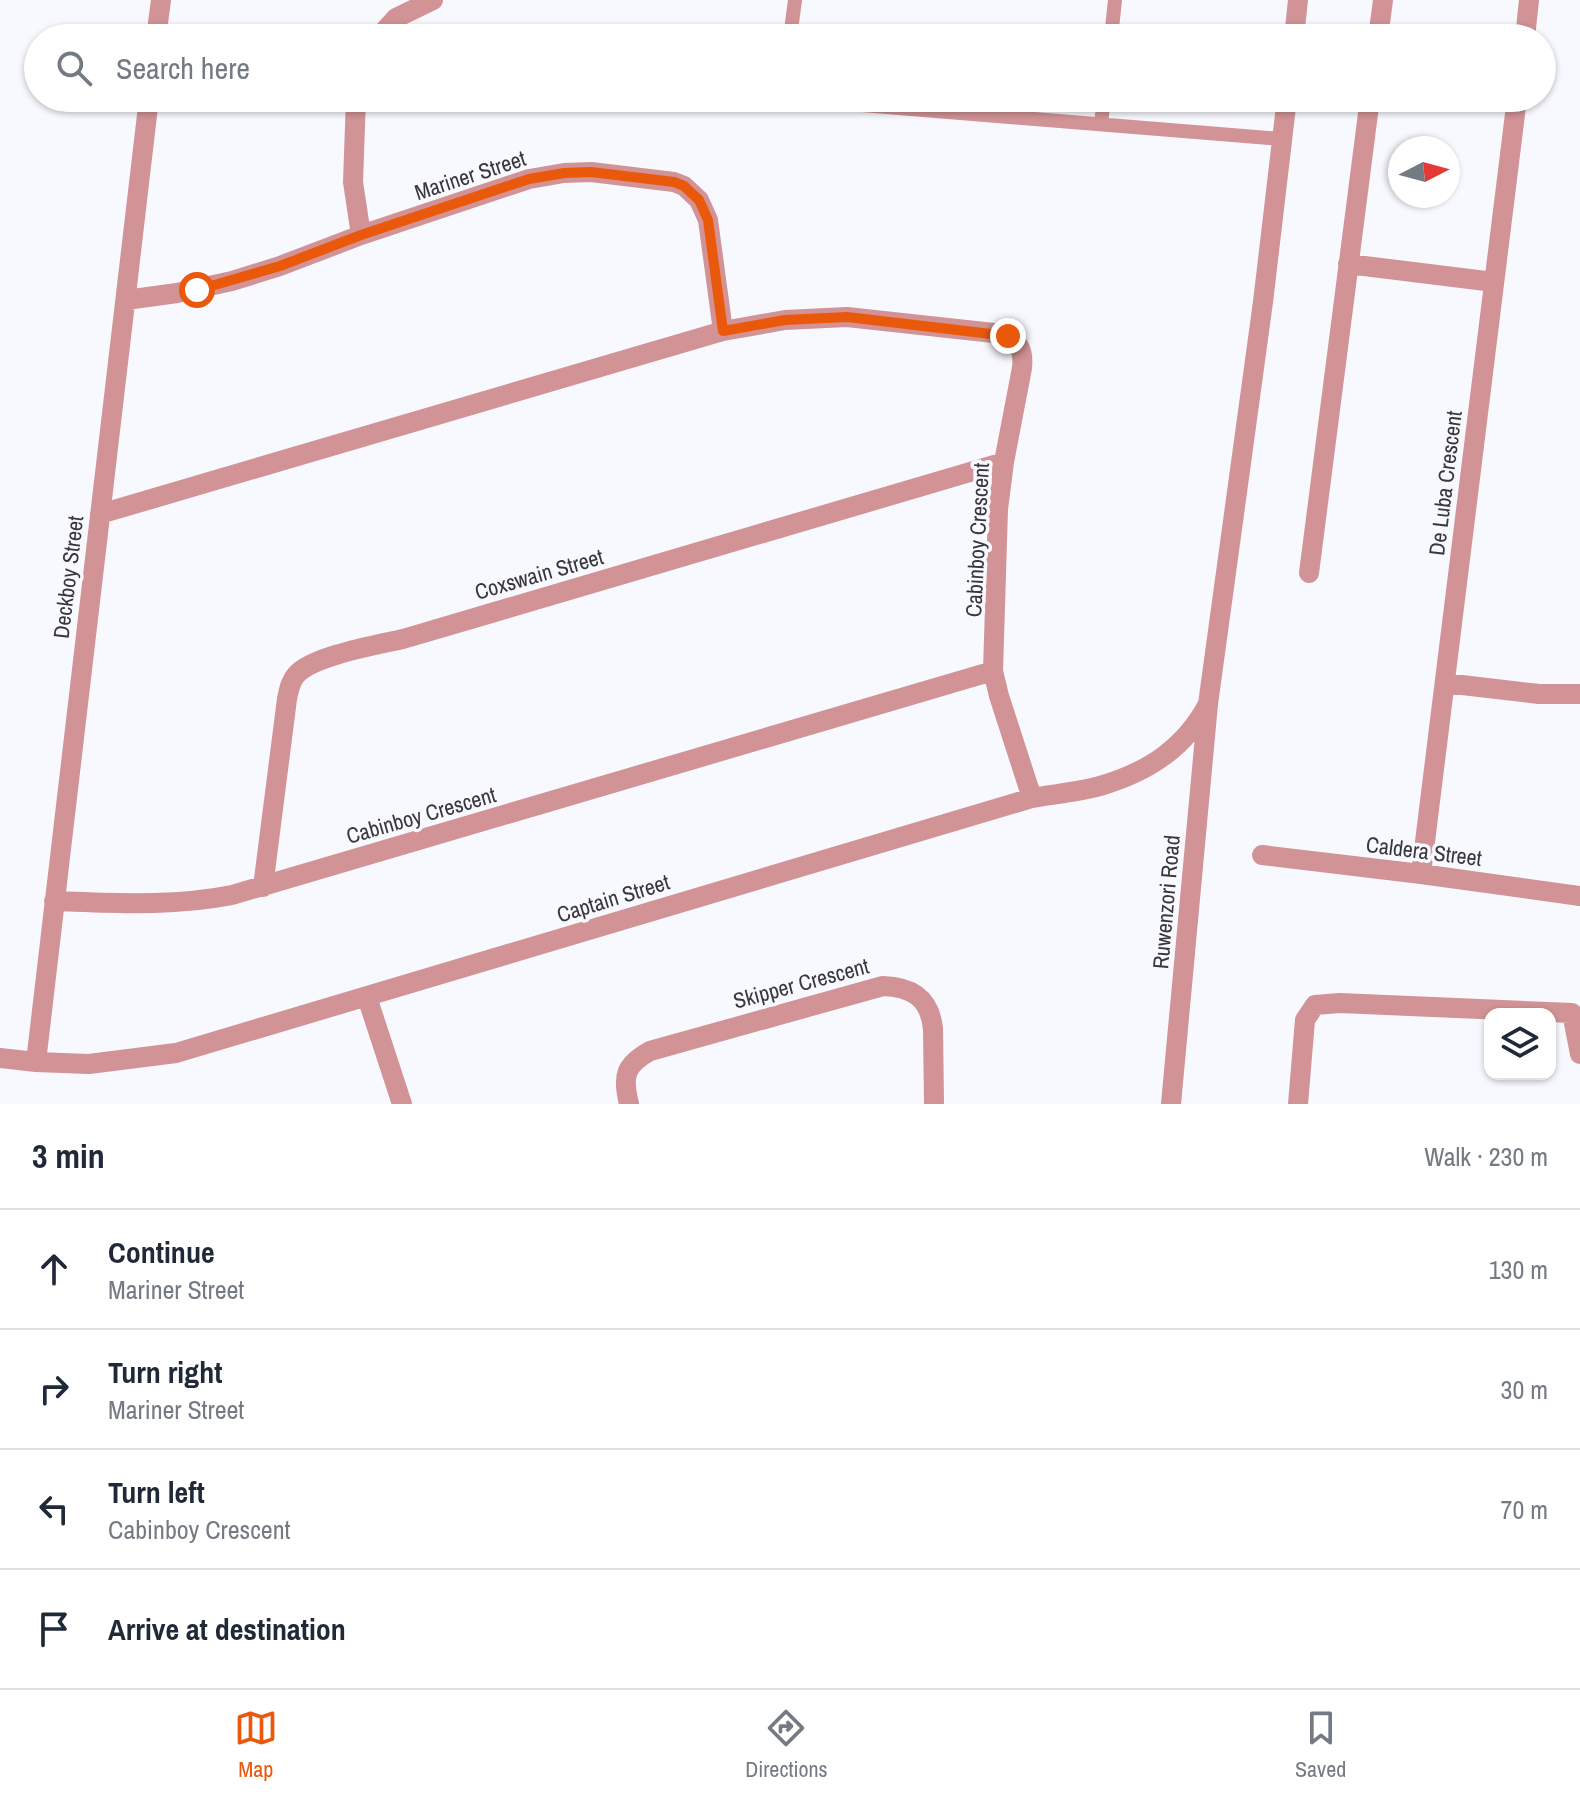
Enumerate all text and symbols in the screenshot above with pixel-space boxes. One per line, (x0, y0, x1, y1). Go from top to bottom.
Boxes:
search box (24, 24, 1556, 112)
icon: search (52, 46, 96, 90)
text: Search here (116, 48, 250, 88)
north arrow (1388, 136, 1460, 208)
street label: Mariner Street (411, 143, 529, 207)
route start (179, 272, 215, 308)
route end (990, 318, 1026, 354)
street label: De Luba Crescent (1421, 409, 1469, 557)
street label: Cabinboy Crescent (958, 462, 996, 618)
street label: Deckboy Street (46, 514, 90, 640)
street label: Coxswain Street (471, 541, 607, 607)
street label: Cabinboy Crescent (343, 779, 499, 851)
street label: Caldera Street (1364, 829, 1484, 873)
street label: Ruwenzori Road (1145, 834, 1187, 970)
street label: Captain Street (553, 867, 673, 929)
street label: Skipper Crescent (730, 950, 872, 1016)
map controls (1484, 1008, 1556, 1080)
button: layers (1484, 1008, 1556, 1080)
text: 3 min (32, 1133, 105, 1179)
text: Walk · 230 m (1424, 1139, 1548, 1174)
text: Continue (108, 1232, 215, 1272)
icon: ahead (32, 1247, 76, 1291)
text: 130 m (1489, 1252, 1548, 1287)
text: Mariner Street (108, 1272, 244, 1307)
text: Turn right (108, 1352, 222, 1392)
icon: right (32, 1367, 76, 1411)
text: 30 m (1501, 1372, 1548, 1407)
text: Mariner Street (108, 1392, 244, 1427)
text: Turn left (108, 1472, 205, 1512)
icon: left (32, 1487, 76, 1531)
text: 70 m (1501, 1492, 1548, 1527)
text: Cabinboy Crescent (108, 1512, 291, 1547)
icon: arrive (32, 1607, 76, 1651)
text: Arrive at destination (108, 1609, 346, 1649)
tab: Map (234, 1706, 278, 1784)
tab: Directions (745, 1706, 828, 1784)
tab: Saved (1295, 1706, 1346, 1784)

